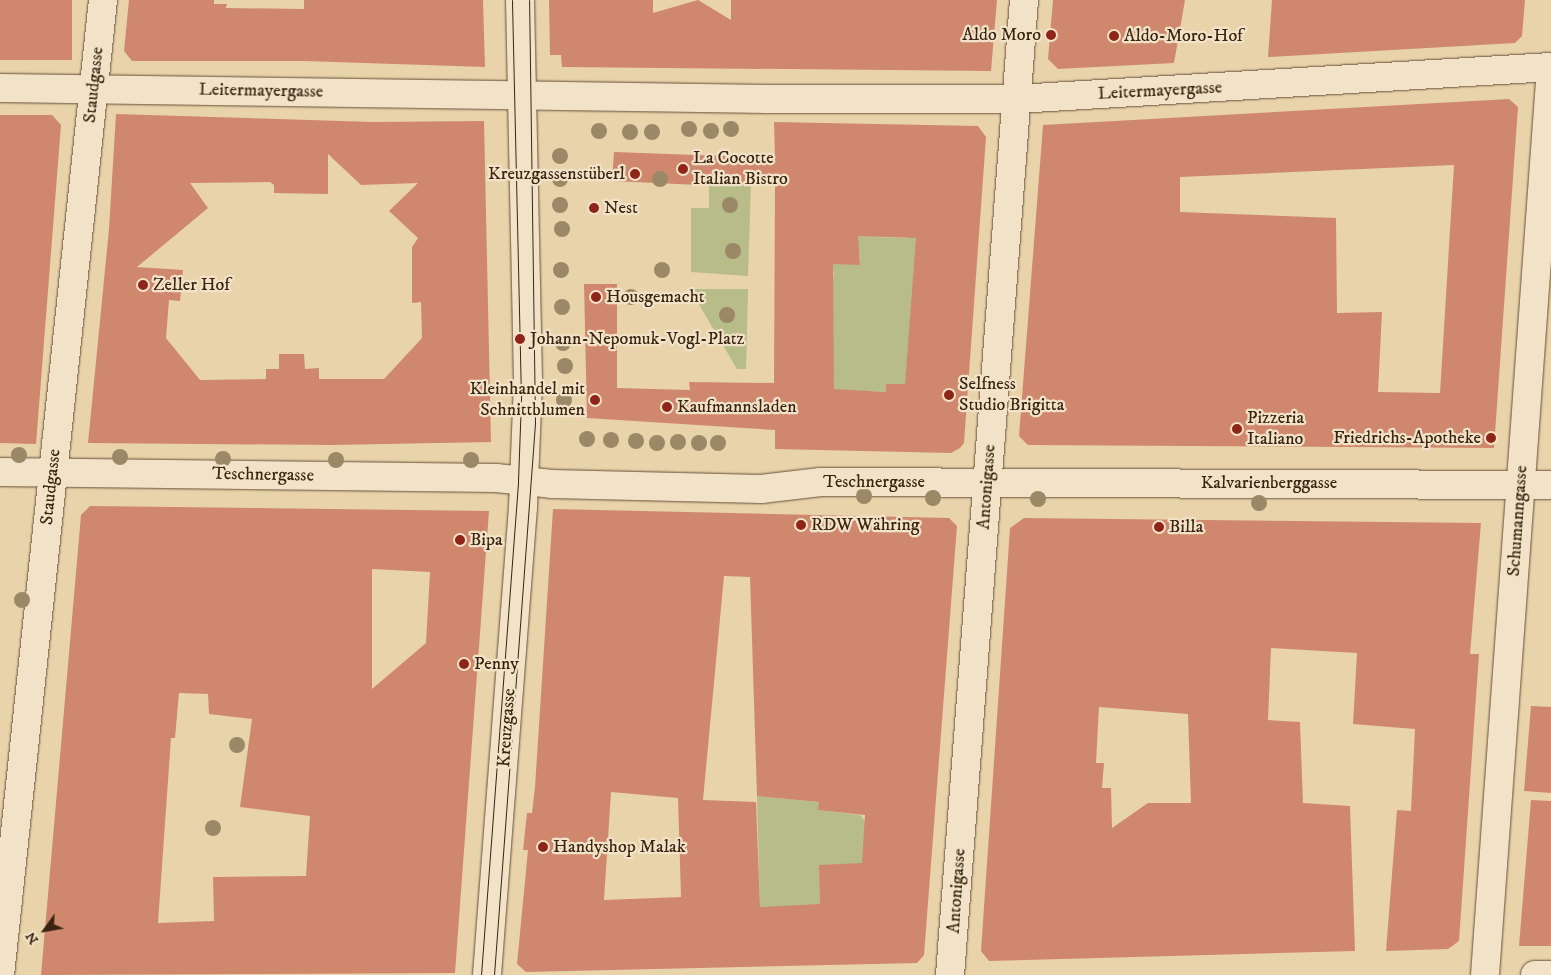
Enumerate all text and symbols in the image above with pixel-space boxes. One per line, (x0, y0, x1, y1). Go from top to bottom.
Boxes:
place label: Aldo Moro (962, 24, 1041, 46)
place label: Aldo-Moro-Hof (1124, 25, 1243, 47)
marker: Aldo Moro (1045, 29, 1057, 41)
marker: Aldo-Moro-Hof (1108, 30, 1120, 42)
street label: Staudgasse (79, 46, 109, 124)
street label: Leitermayergasse (1097, 77, 1223, 105)
street label: Leitermayergasse (199, 79, 323, 103)
place label: La Cocotte Italian Bistro (693, 148, 788, 190)
place label: Kreuzgassenstüberl (488, 163, 625, 185)
marker: La Cocotte Italian Bistro (677, 163, 689, 175)
marker: Kreuzgassenstüberl (629, 168, 641, 180)
place label: Nest (604, 197, 638, 219)
marker: Nest (588, 202, 600, 214)
place label: Zeller Hof (153, 274, 230, 296)
marker: Zeller Hof (137, 279, 149, 291)
place label: Housgemacht (606, 286, 705, 308)
marker: Housgemacht (590, 291, 602, 303)
place label: Johann-Nepomuk-Vogl-Platz (530, 328, 744, 350)
marker: Johann-Nepomuk-Vogl-Platz (514, 333, 526, 345)
place label: Selfness Studio Brigitta (959, 374, 1064, 416)
place label: Kleinhandel mit Schnittblumen (470, 379, 585, 422)
marker: Selfness Studio Brigitta (943, 389, 955, 401)
marker: Kleinhandel mit Schnittblumen (589, 394, 601, 406)
place label: Kaufmannsladen (677, 396, 797, 418)
marker: Kaufmannsladen (661, 401, 673, 413)
place label: Pizzeria Italiano (1247, 408, 1304, 450)
marker: Pizzeria Italiano (1231, 423, 1243, 435)
place label: Friedrichs-Apotheke (1333, 427, 1481, 449)
marker: Friedrichs-Apotheke (1485, 432, 1497, 444)
street label: Antonigasse (973, 444, 1001, 530)
street label: Staudgasse (36, 448, 66, 526)
street label: Teschnergasse (212, 463, 314, 487)
street label: Schumanngasse (1503, 465, 1533, 577)
street label: Teschnergasse (823, 471, 925, 493)
street label: Kalvarienberggasse (1201, 472, 1337, 494)
place label: RDW Währing (811, 514, 920, 536)
place label: Billa (1169, 516, 1203, 538)
marker: RDW Währing (795, 519, 807, 531)
marker: Billa (1153, 521, 1165, 533)
place label: Bipa (470, 529, 503, 551)
marker: Bipa (454, 534, 466, 546)
place label: Penny (474, 653, 519, 675)
marker: Penny (458, 658, 470, 670)
street label: Kreuzgasse (493, 688, 521, 768)
place label: Handyshop Malak (553, 836, 686, 858)
marker: Handyshop Malak (537, 841, 549, 853)
street label: Antonigasse (943, 848, 971, 934)
north arrow (20, 905, 70, 955)
text: N (22, 928, 43, 948)

